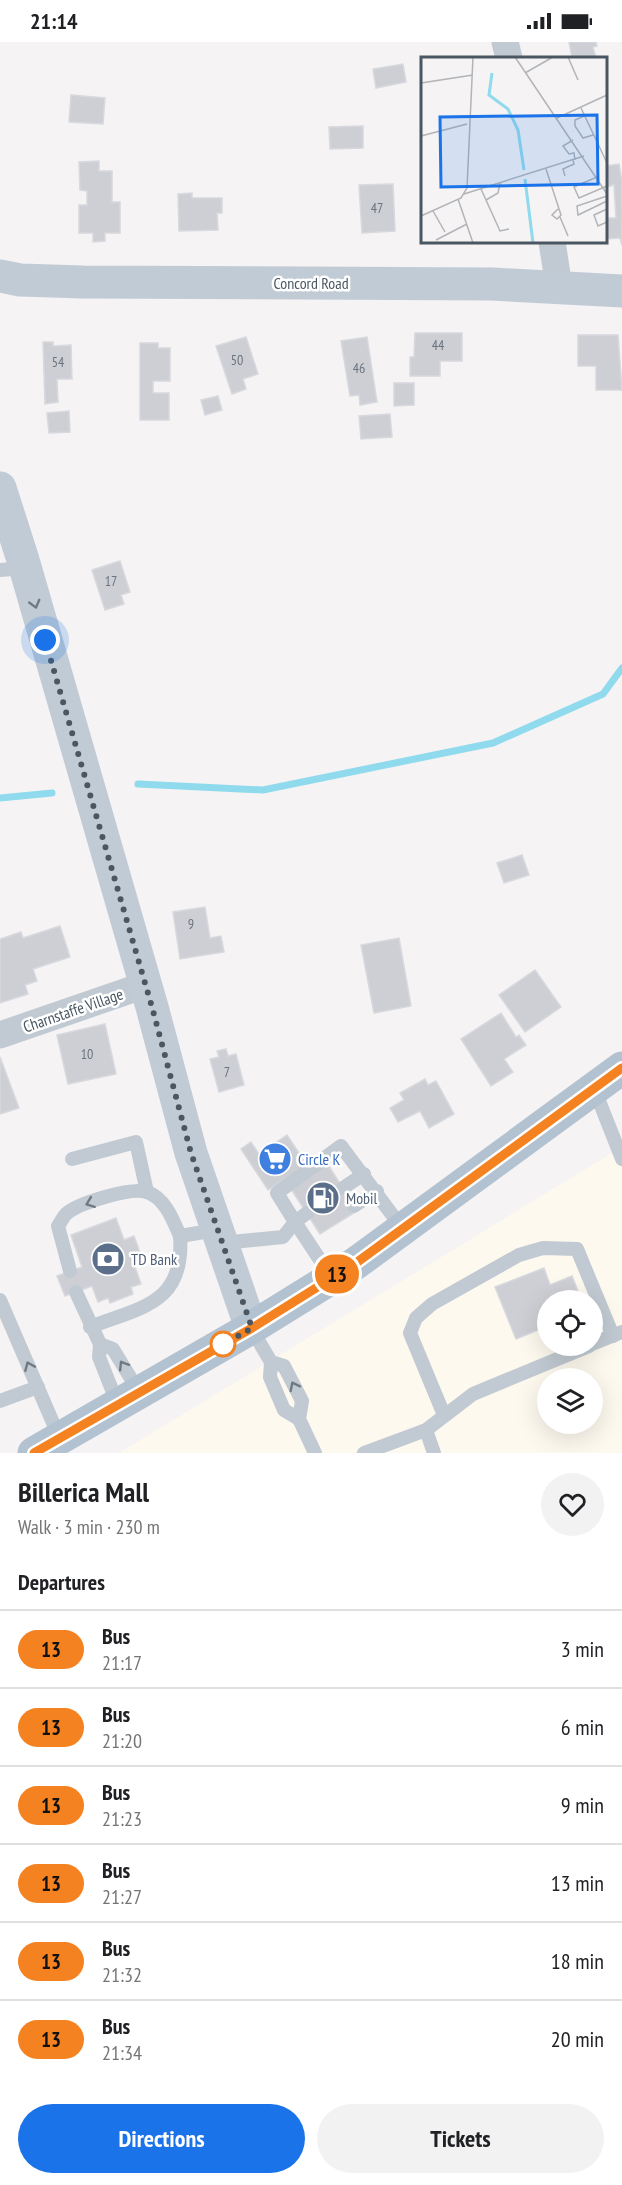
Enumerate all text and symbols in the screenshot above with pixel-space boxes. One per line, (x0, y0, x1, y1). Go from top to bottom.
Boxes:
text: 21:14 (30, 7, 78, 35)
inset map (421, 57, 607, 243)
house number: 47 (371, 199, 383, 217)
street label: Concord Road (273, 273, 349, 293)
house number: 44 (432, 336, 445, 354)
house number: 50 (231, 351, 243, 369)
house number: 54 (52, 353, 65, 371)
house number: 46 (353, 359, 365, 377)
house number: 17 (105, 572, 117, 590)
one-way arrow (28, 598, 40, 609)
your location (30, 625, 60, 655)
house number: 9 (188, 915, 194, 933)
street label: Charnstaffe Village (20, 984, 126, 1036)
house number: 10 (81, 1045, 93, 1063)
house number: 7 (224, 1063, 230, 1081)
supermarket icon: Circle K (257, 1141, 293, 1177)
place label: Circle K (298, 1149, 341, 1169)
fuel station icon: Mobil (305, 1180, 341, 1216)
place label: Mobil (346, 1188, 378, 1208)
one-way arrow (85, 1196, 96, 1208)
bank icon: TD Bank (90, 1241, 126, 1277)
place label: TD Bank (131, 1249, 178, 1269)
line badge: 13 (310, 1254, 364, 1294)
text: 13 (327, 1261, 347, 1288)
map controls (537, 1290, 603, 1434)
button: locate (537, 1290, 603, 1356)
unlabelled marker (210, 1331, 236, 1357)
one-way arrow (24, 1361, 36, 1372)
one-way arrow (119, 1361, 131, 1371)
button: layers (537, 1368, 603, 1434)
one-way arrow (289, 1381, 301, 1392)
text: Billerica Mall (18, 1473, 149, 1510)
button: heart (541, 1473, 604, 1536)
text: Walk · 3 min · 230 m (18, 1514, 160, 1540)
text: Departures (18, 1568, 105, 1596)
text: Bus (102, 1622, 130, 1650)
text: 3 min (561, 1635, 604, 1663)
text: 13 (41, 1636, 61, 1663)
text: 21:17 (102, 1650, 142, 1676)
text: Bus (102, 1700, 130, 1728)
text: 6 min (561, 1713, 604, 1741)
text: 13 (41, 1714, 61, 1741)
text: 21:20 (102, 1728, 142, 1754)
text: Bus (102, 1778, 130, 1806)
text: 9 min (561, 1791, 604, 1819)
text: 13 (41, 1792, 61, 1819)
text: 21:23 (102, 1806, 142, 1832)
text: Bus (102, 1856, 130, 1884)
text: 13 min (551, 1869, 604, 1897)
text: 13 (41, 1870, 61, 1897)
text: 21:27 (102, 1884, 142, 1910)
text: Bus (102, 1934, 130, 1962)
text: 18 min (551, 1947, 604, 1975)
text: 13 (41, 1948, 61, 1975)
text: 21:32 (102, 1962, 142, 1988)
text: Bus (102, 2012, 130, 2040)
text: 20 min (551, 2025, 604, 2053)
text: 13 (41, 2026, 61, 2053)
text: 21:34 (102, 2040, 142, 2066)
button: Directions (18, 2104, 305, 2173)
button: Tickets (317, 2104, 604, 2173)

